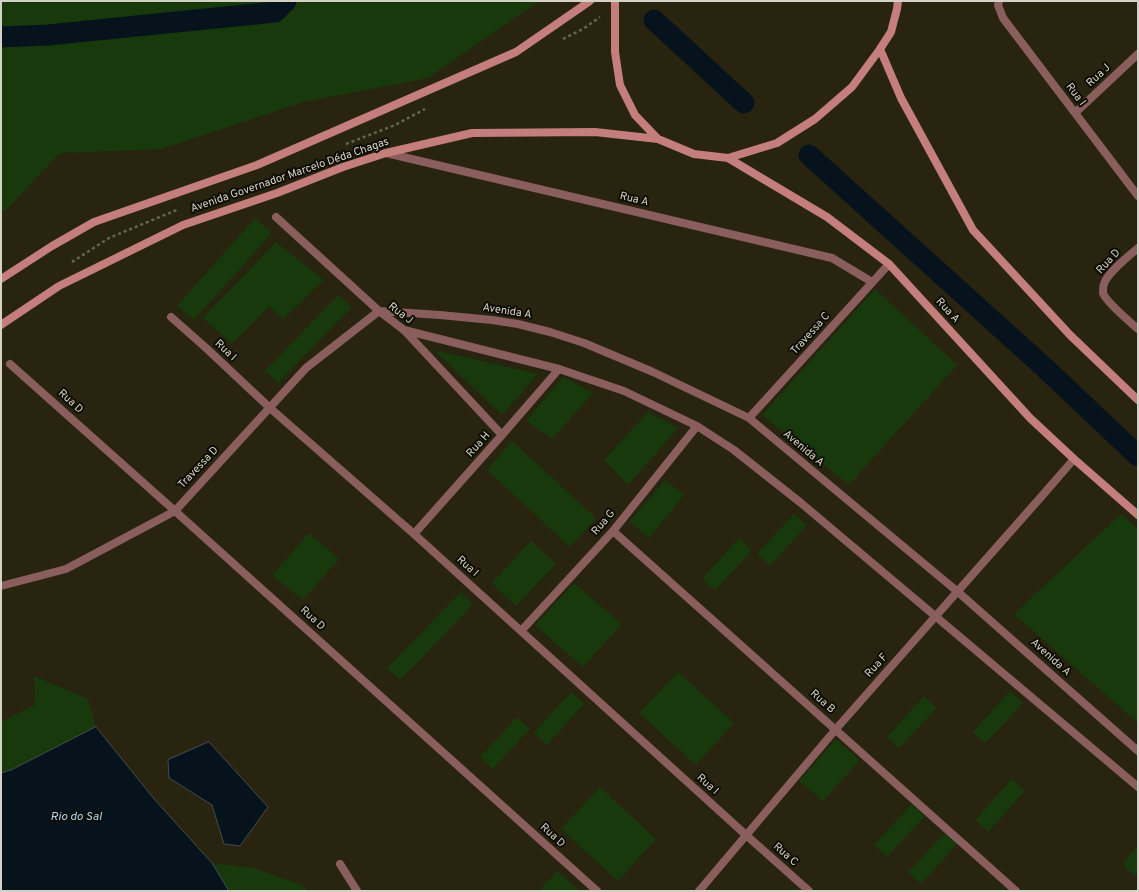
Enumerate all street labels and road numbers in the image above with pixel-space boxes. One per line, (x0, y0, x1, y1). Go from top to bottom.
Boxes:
street label: Rua J (1084, 62, 1114, 90)
street label: Rua I (1062, 81, 1088, 109)
street label: Avenida Governador Marcelo Déda Chagas (189, 136, 391, 216)
street label: Rua A (618, 190, 650, 210)
street label: Rua D (1094, 247, 1124, 277)
street label: Rua A (932, 296, 962, 326)
street label: Rua J (385, 300, 415, 328)
street label: Avenida A (482, 302, 532, 322)
street label: Travessa C (789, 310, 833, 358)
street label: Rua I (211, 338, 239, 364)
street label: Rua D (55, 387, 85, 417)
street label: Avenida A (780, 428, 826, 470)
street label: Rua H (464, 430, 494, 460)
street label: Travessa D (176, 444, 222, 492)
street label: Rua G (589, 508, 619, 538)
street label: Rua I (453, 554, 481, 580)
street label: Rua D (297, 604, 327, 634)
street label: Avenida A (1027, 637, 1073, 679)
street label: Rua F (863, 651, 891, 681)
street label: Rua B (807, 687, 837, 717)
street label: Rua I (693, 772, 721, 798)
street label: Rua D (537, 821, 567, 851)
street label: Rua C (770, 841, 800, 869)

